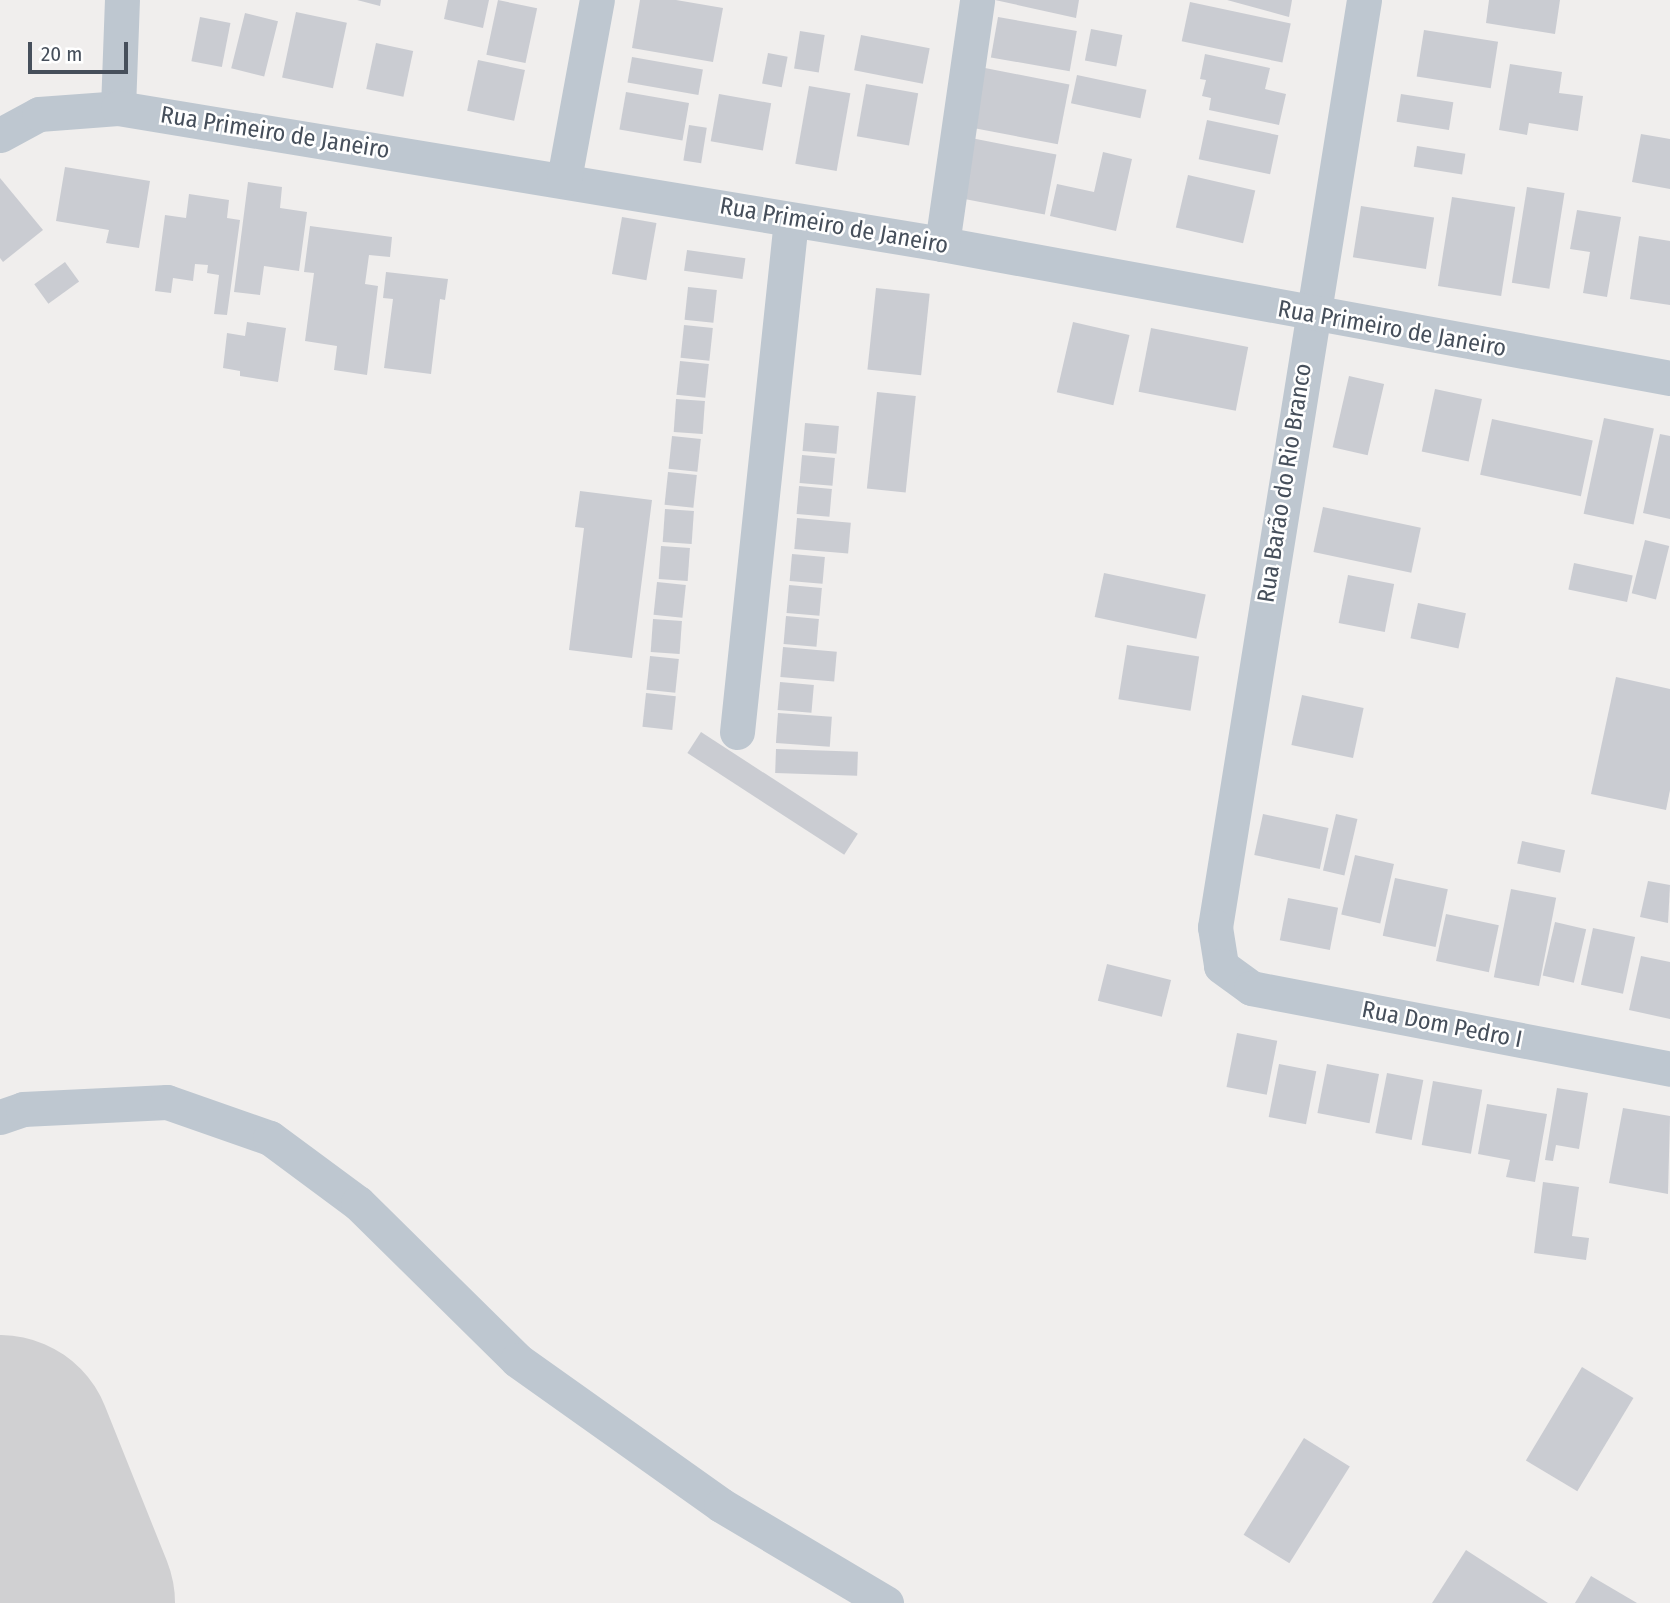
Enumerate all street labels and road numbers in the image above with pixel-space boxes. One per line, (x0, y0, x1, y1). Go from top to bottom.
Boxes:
street label: Rua Primeiro de Janeiro (158, 101, 392, 165)
street label: Rua Primeiro de Janeiro (718, 192, 950, 260)
street label: Rua Primeiro de Janeiro (1276, 295, 1508, 363)
street label: Rua Barão do Rio Branco (1252, 361, 1318, 605)
street label: Rua Dom Pedro I (1359, 995, 1525, 1055)

